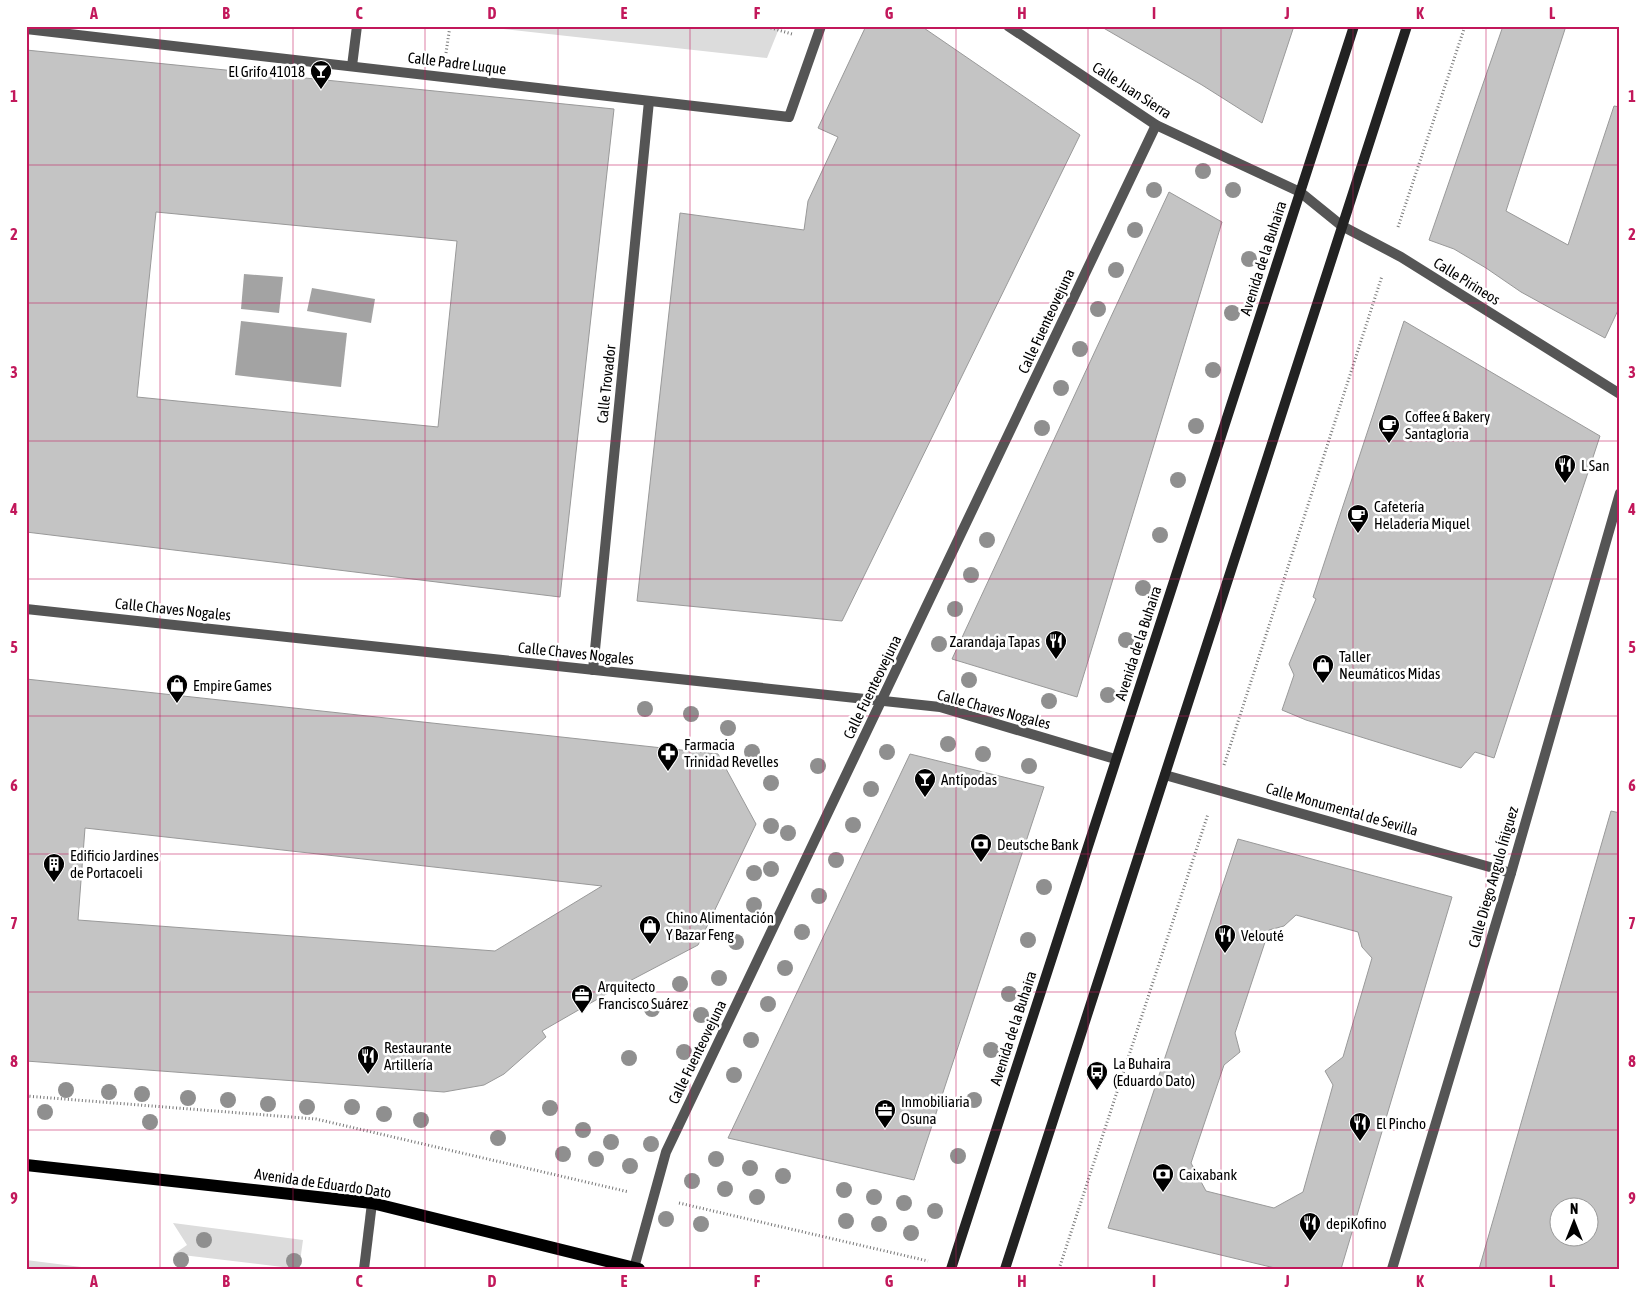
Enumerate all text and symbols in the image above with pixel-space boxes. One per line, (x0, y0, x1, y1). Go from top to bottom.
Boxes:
text: A (89, 4, 98, 22)
text: B (222, 4, 230, 22)
text: C (355, 4, 363, 22)
text: D (488, 4, 497, 22)
text: E (621, 4, 628, 22)
text: F (754, 4, 761, 22)
text: G (885, 4, 894, 22)
text: H (1017, 4, 1027, 22)
text: I (1152, 4, 1156, 22)
text: J (1283, 4, 1290, 22)
text: K (1416, 4, 1424, 22)
text: L (1549, 4, 1556, 22)
street label: Calle Padre Luque (407, 49, 507, 77)
street label: Calle Juan Sierra (1089, 58, 1175, 122)
bar icon: El Grifo 41018 (309, 59, 333, 90)
place label: El Grifo 41018 (228, 63, 305, 80)
text: 1 (10, 87, 18, 105)
text: 1 (1628, 87, 1636, 105)
street label: Avenida de la Buhaira (1236, 199, 1290, 317)
text: 2 (10, 225, 18, 243)
text: 2 (1628, 225, 1636, 243)
street label: Calle Pirineos (1431, 254, 1503, 308)
street label: Calle Fuenteovejuna (1014, 266, 1078, 376)
street label: Calle Trovador (593, 343, 619, 424)
text: 3 (10, 363, 18, 381)
text: 3 (1628, 363, 1636, 381)
place label: Coffee & Bakery Santagloria (1405, 408, 1490, 442)
cafe icon: Coffee & Bakery Santagloria (1377, 413, 1401, 444)
restaurant icon: L San (1553, 453, 1577, 484)
place label: L San (1581, 457, 1609, 474)
place label: Cafetería Heladería Miquel (1374, 498, 1470, 532)
text: 4 (9, 500, 18, 518)
text: 4 (1627, 500, 1636, 518)
cafe icon: Cafetería Heladería Miquel (1346, 503, 1370, 534)
street label: Avenida de la Buhaira (1111, 584, 1165, 702)
street label: Calle Chaves Nogales (114, 594, 232, 624)
restaurant icon: Zarandaja Tapas (1044, 629, 1068, 660)
street label: Calle Fuenteovejuna (840, 632, 904, 742)
place label: Zarandaja Tapas (949, 633, 1040, 650)
text: 5 (10, 638, 18, 656)
street label: Calle Chaves Nogales (517, 638, 635, 668)
text: 5 (1628, 638, 1636, 656)
place label: Taller Neumáticos Midas (1339, 648, 1440, 682)
shop icon: Taller Neumáticos Midas (1311, 653, 1335, 684)
shop icon: Empire Games (165, 673, 189, 704)
place label: Empire Games (193, 677, 272, 694)
street label: Calle Chaves Nogales (936, 686, 1052, 732)
place label: Farmacia Trinidad Revelles (684, 736, 778, 770)
pharmacy icon: Farmacia Trinidad Revelles (656, 741, 680, 772)
bar icon: Antípodas (913, 767, 937, 798)
place label: Antípodas (941, 771, 997, 788)
text: 6 (10, 776, 18, 794)
text: 6 (1628, 776, 1636, 794)
street label: Calle Monumental de Sevilla (1264, 779, 1420, 839)
street label: Calle Diego Angulo Íñiguez (1465, 804, 1521, 950)
bank icon: Deutsche Bank (969, 832, 993, 863)
place label: Deutsche Bank (997, 836, 1079, 853)
place label: Edificio Jardines de Portacoeli (70, 847, 159, 881)
building icon: Edificio Jardines de Portacoeli (42, 852, 66, 883)
place label: Chino Alimentación Y Bazar Feng (666, 909, 774, 943)
text: 7 (10, 914, 18, 932)
shop icon: Chino Alimentación Y Bazar Feng (638, 914, 662, 945)
text: 7 (1628, 914, 1636, 932)
restaurant icon: Velouté (1213, 923, 1237, 954)
place label: Velouté (1241, 927, 1284, 944)
street label: Avenida de la Buhaira (986, 969, 1040, 1087)
place label: Arquitecto Francisco Suárez (598, 978, 689, 1012)
office icon: Arquitecto Francisco Suárez (570, 983, 594, 1014)
street label: Calle Fuenteovejuna (665, 997, 729, 1107)
place label: Restaurante Artillería (384, 1039, 452, 1073)
restaurant icon: Restaurante Artillería (356, 1044, 380, 1075)
text: 8 (10, 1052, 18, 1070)
text: 8 (1628, 1052, 1636, 1070)
place label: La Buhaira (Eduardo Dato) (1113, 1055, 1195, 1089)
bus stop icon: La Buhaira (Eduardo Dato) (1085, 1060, 1109, 1091)
place label: Inmobiliaria Osuna (901, 1093, 970, 1127)
office icon: Inmobiliaria Osuna (873, 1098, 897, 1129)
restaurant icon: El Pincho (1348, 1111, 1372, 1142)
place label: El Pincho (1376, 1115, 1426, 1132)
bank icon: Caixabank (1151, 1162, 1175, 1193)
street label: Avenida de Eduardo Dato (253, 1165, 393, 1201)
place label: Caixabank (1179, 1166, 1238, 1183)
text: 9 (10, 1189, 18, 1207)
text: 9 (1628, 1189, 1636, 1207)
north arrow (1548, 1198, 1598, 1248)
text: N (1570, 1201, 1578, 1217)
restaurant icon: depiKofino (1298, 1211, 1322, 1242)
place label: depiKofino (1326, 1215, 1387, 1232)
text: A (89, 1272, 98, 1290)
text: B (222, 1272, 230, 1290)
text: C (355, 1272, 363, 1290)
text: D (488, 1272, 497, 1290)
text: E (621, 1272, 628, 1290)
text: F (754, 1272, 761, 1290)
text: G (885, 1272, 894, 1290)
text: H (1017, 1272, 1027, 1290)
text: I (1152, 1272, 1156, 1290)
text: J (1283, 1272, 1290, 1290)
text: K (1416, 1272, 1424, 1290)
text: L (1549, 1272, 1556, 1290)

